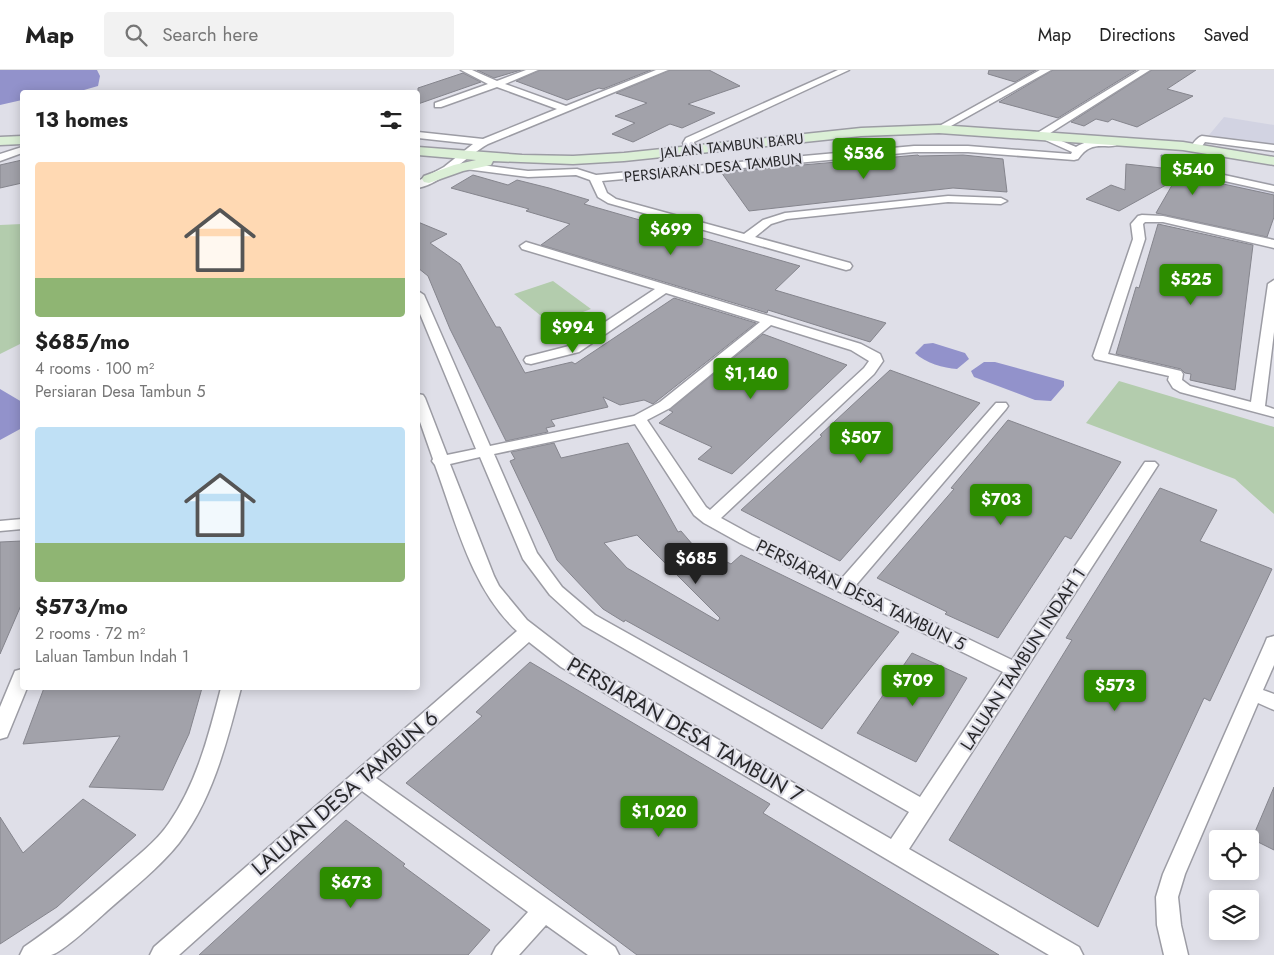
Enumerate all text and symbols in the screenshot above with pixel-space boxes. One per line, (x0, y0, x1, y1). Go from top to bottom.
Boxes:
search box (104, 12, 454, 57)
text: Map (25, 17, 74, 52)
icon: search (122, 21, 150, 49)
text: Search here (162, 21, 258, 48)
text: Map (1038, 22, 1071, 48)
text: Directions (1099, 22, 1175, 48)
text: Saved (1203, 22, 1249, 48)
text: 13 homes (35, 105, 128, 135)
icon: filters (377, 106, 405, 134)
street label: JALAN TAMBUN BARU (657, 128, 805, 165)
pin: $536 (834, 138, 894, 180)
text: $536 (844, 142, 884, 165)
street label: PERSIARAN DESA TAMBUN (623, 148, 803, 188)
pin: $540 (1163, 154, 1223, 196)
text: $540 (1172, 158, 1214, 181)
icon: home (175, 195, 265, 285)
pin: $699 (641, 214, 701, 256)
text: $699 (650, 218, 692, 241)
pin: $525 (1161, 264, 1221, 306)
text: $525 (1170, 268, 1212, 291)
pin: $994 (543, 312, 603, 354)
text: $994 (552, 316, 594, 339)
text: $685/mo (35, 327, 130, 357)
text: 4 rooms · 100 m² (35, 357, 154, 380)
pin: $1,140 (710, 358, 792, 400)
text: $1,140 (724, 362, 778, 385)
text: Persiaran Desa Tambun 5 (35, 380, 206, 403)
pin: $507 (831, 422, 891, 464)
text: $507 (841, 426, 881, 449)
icon: home (175, 460, 265, 550)
pin: $703 (971, 484, 1031, 526)
text: $703 (981, 488, 1021, 511)
street label: PERSIARAN DESA TAMBUN 5 (752, 533, 970, 657)
pin: $685 (666, 542, 726, 585)
text: $685 (675, 547, 717, 570)
street label: LALUAN TAMBUN INDAH 1 (954, 563, 1092, 755)
text: $573/mo (35, 592, 128, 622)
text: 2 rooms · 72 m² (35, 622, 145, 645)
text: Laluan Tambun Indah 1 (35, 645, 189, 668)
street label: PERSIARAN DESA TAMBUN 7 (561, 650, 809, 810)
pin: $709 (883, 664, 943, 707)
text: $709 (893, 669, 933, 692)
pin: $573 (1085, 670, 1145, 712)
text: $573 (1095, 674, 1135, 697)
street label: LALUAN DESA TAMBUN 6 (245, 703, 445, 883)
pin: $1,020 (618, 796, 700, 838)
text: $1,020 (632, 800, 686, 823)
map controls (1209, 830, 1259, 940)
button: locate (1209, 830, 1259, 880)
pin: $673 (321, 866, 381, 909)
text: $673 (331, 871, 371, 894)
button: layers (1209, 890, 1259, 940)

